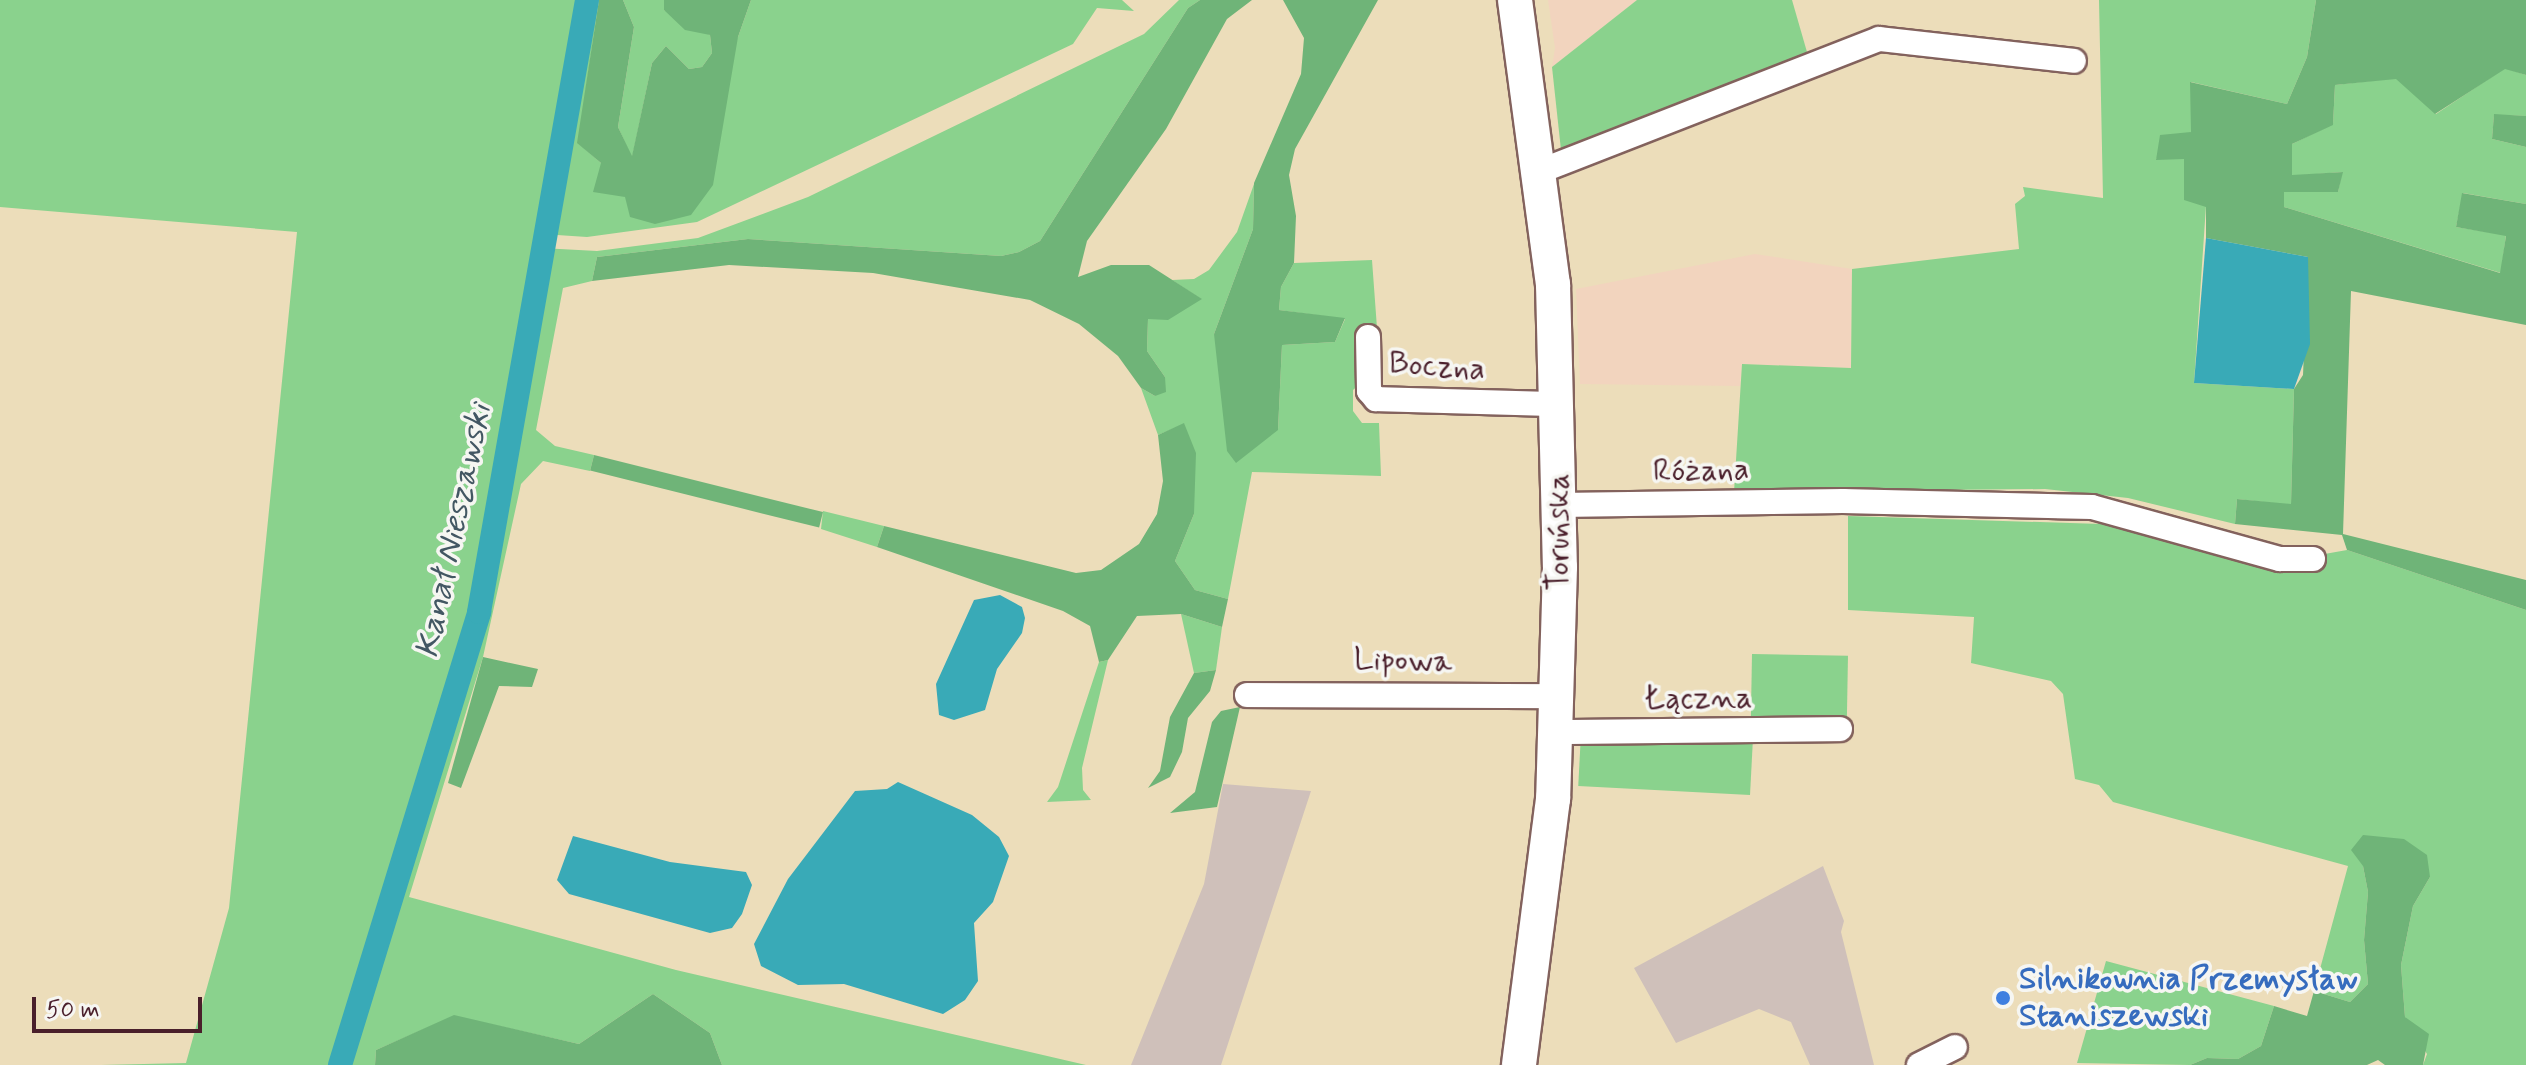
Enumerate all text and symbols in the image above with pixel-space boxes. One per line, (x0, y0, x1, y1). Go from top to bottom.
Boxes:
street label: Boczna (1387, 344, 1487, 390)
water label: Kanał Nieszawski (407, 400, 501, 662)
street label: Różana (1652, 451, 1750, 491)
street label: Toruńska (1540, 473, 1578, 591)
street label: Lipowa (1353, 641, 1453, 681)
street label: Łączna (1643, 679, 1753, 719)
place label: Silnikownia Przemysław Staniszewski (2019, 961, 2358, 1036)
scale bar (36, 981, 206, 1031)
marker: Silnikownia Przemysław Staniszewski (1994, 989, 2012, 1007)
text: 50 m (46, 995, 100, 1026)

